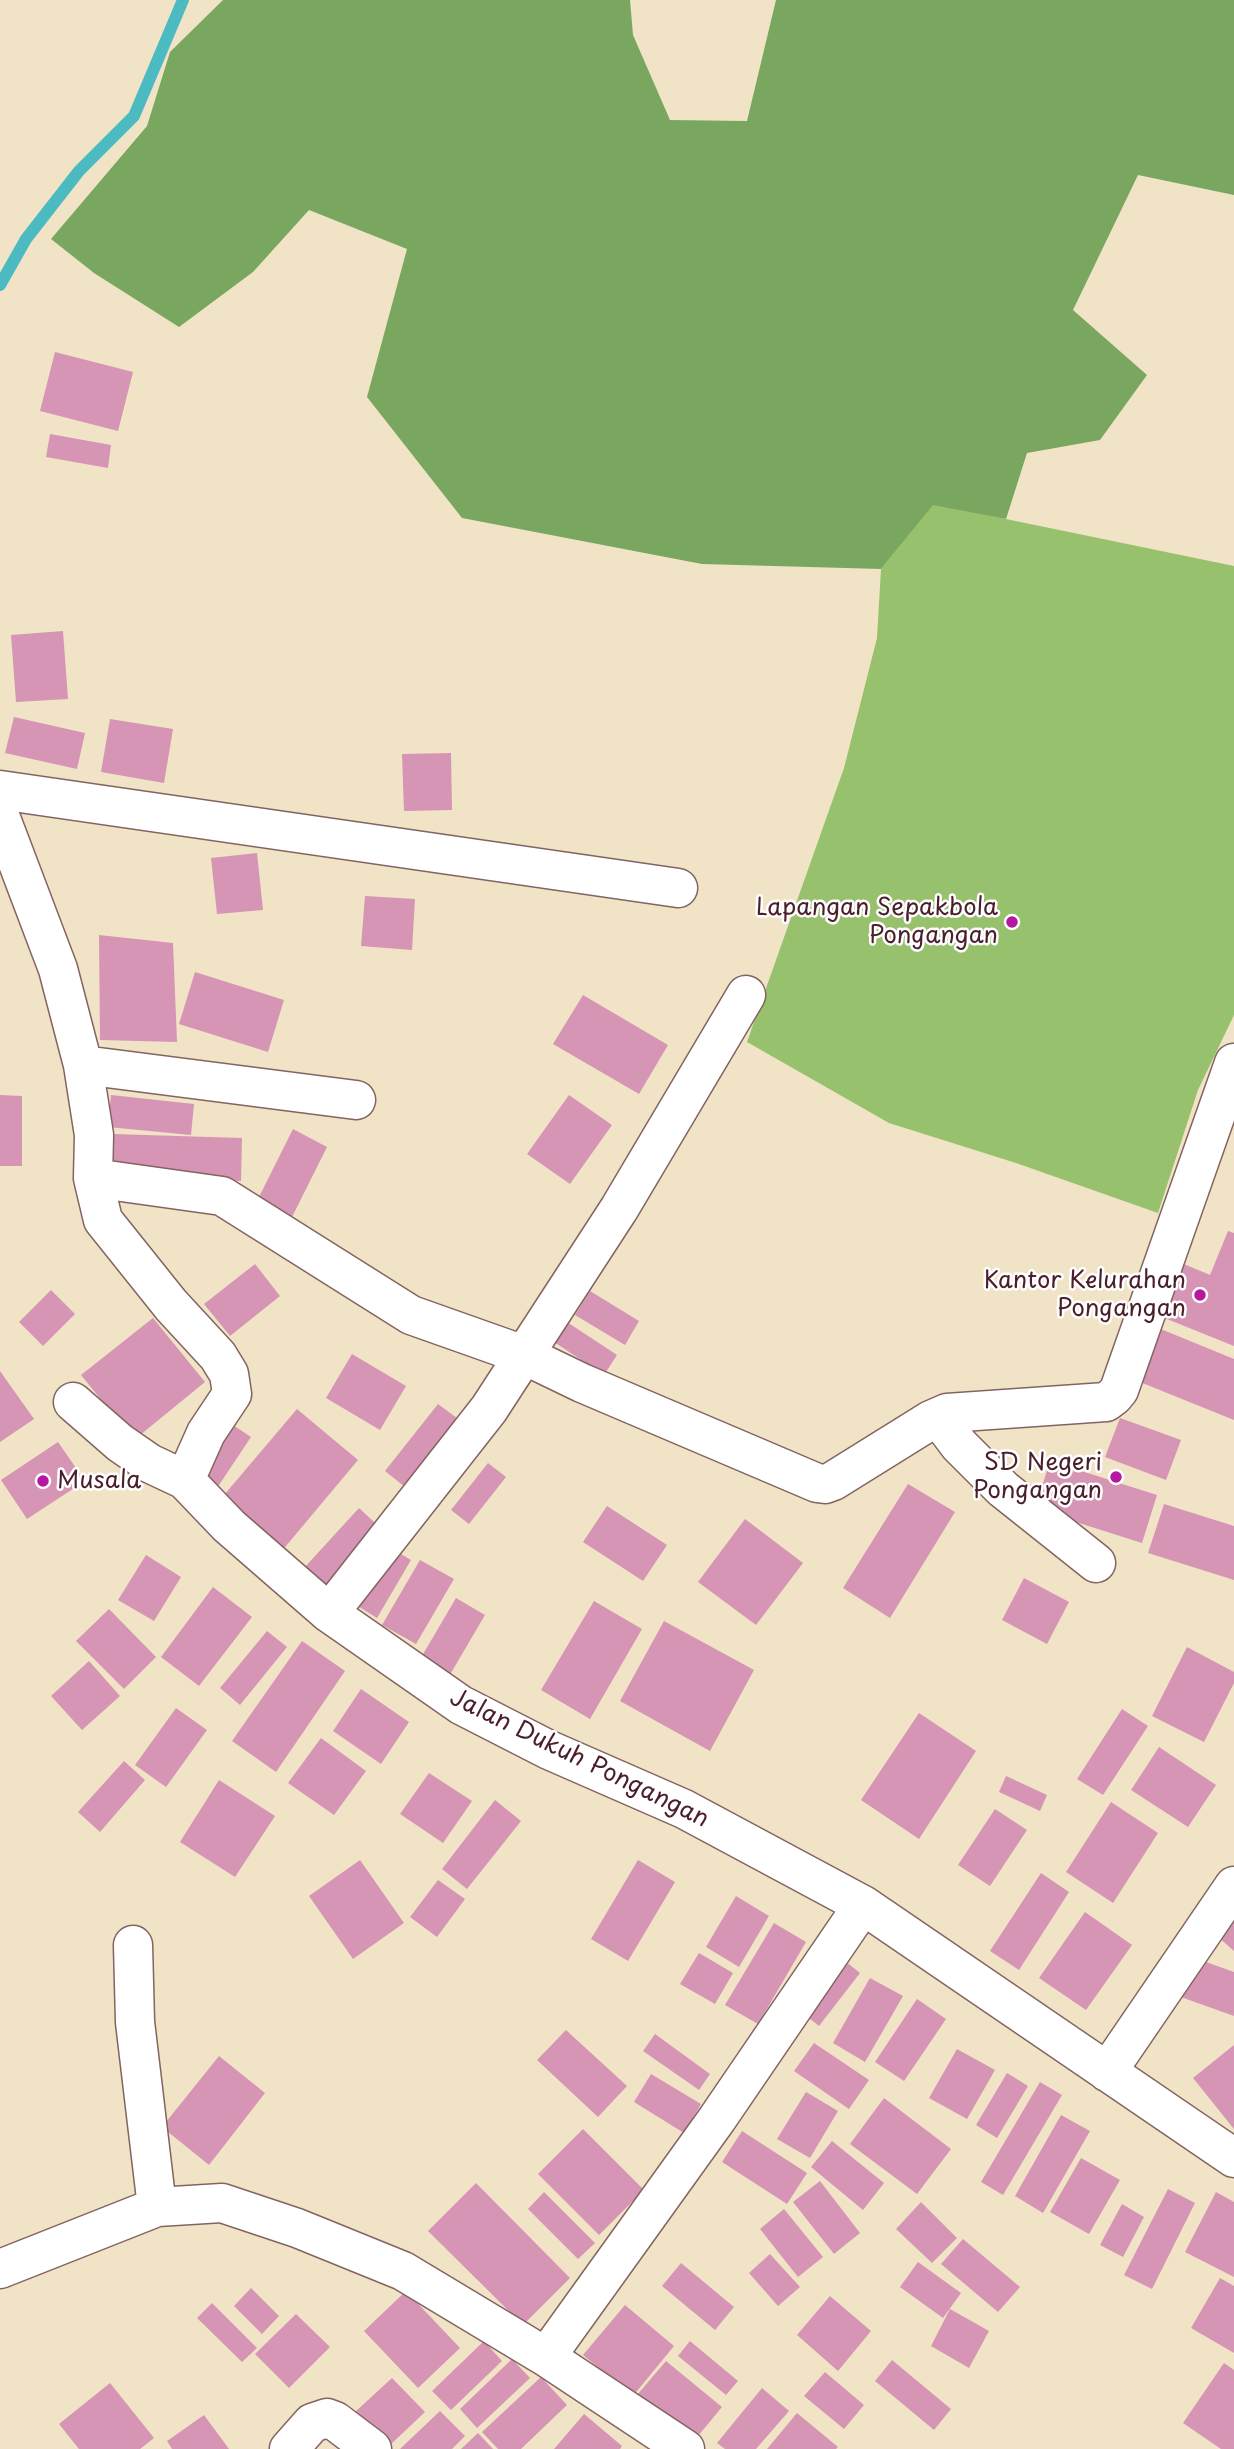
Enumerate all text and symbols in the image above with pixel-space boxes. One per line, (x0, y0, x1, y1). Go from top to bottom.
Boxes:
place label: Lapangan Sepakbola Pongangan (756, 894, 998, 950)
marker: Lapangan Sepakbola Pongangan (1004, 914, 1020, 930)
place label: Kantor Kelurahan Pongangan (984, 1267, 1186, 1323)
marker: Kantor Kelurahan Pongangan (1192, 1287, 1208, 1303)
place label: SD Negeri Pongangan (973, 1449, 1102, 1505)
place label: Musala (57, 1467, 141, 1495)
marker: SD Negeri Pongangan (1108, 1469, 1124, 1485)
marker: Musala (35, 1473, 51, 1489)
street label: Jalan Dukuh Pongangan (445, 1684, 713, 1834)

